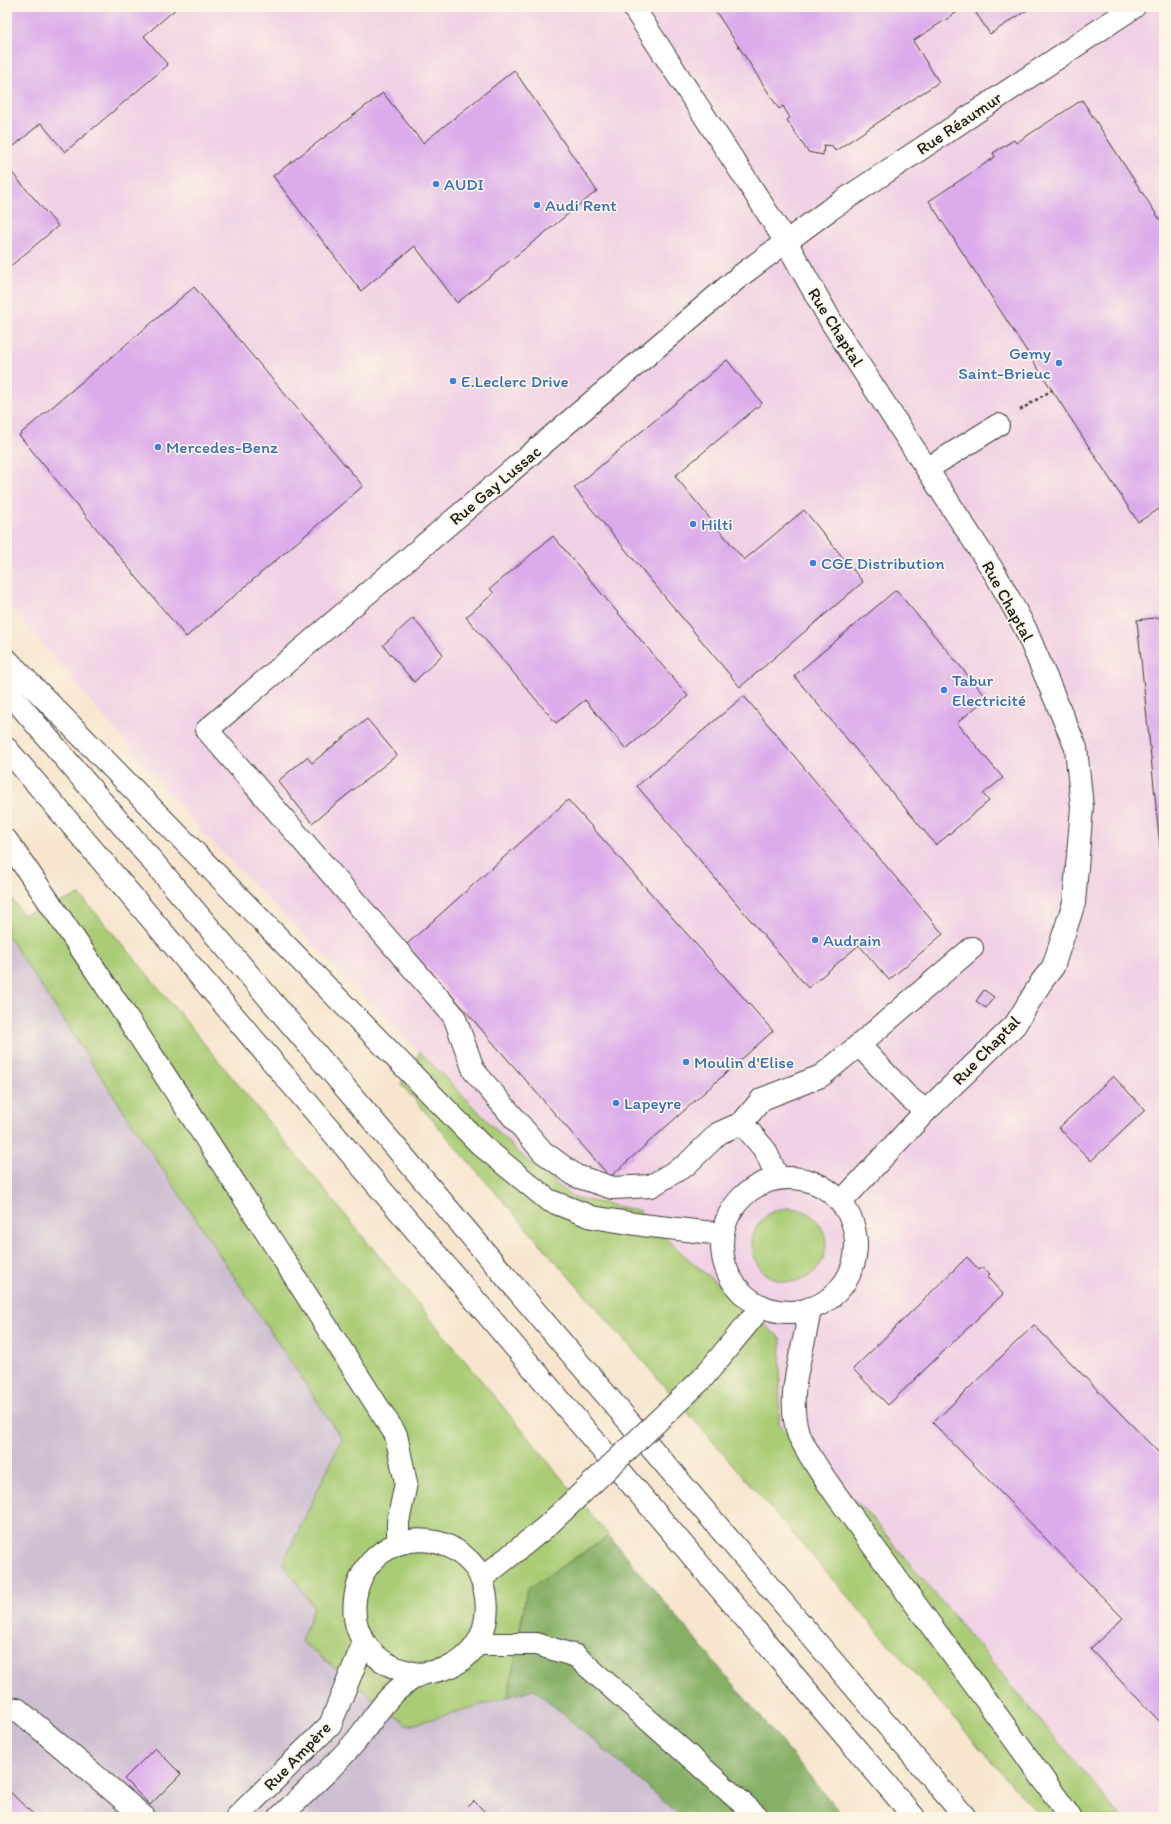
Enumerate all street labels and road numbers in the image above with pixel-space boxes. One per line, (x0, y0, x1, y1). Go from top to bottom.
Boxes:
street label: Rue Réaumur (913, 87, 1006, 159)
street label: Rue Chaptal (804, 284, 868, 370)
street label: Rue Gay Lussac (445, 441, 545, 529)
street label: Rue Chaptal (978, 557, 1038, 645)
street label: Rue Chaptal (948, 1011, 1024, 1089)
street label: Rue Ampère (259, 1717, 335, 1795)

